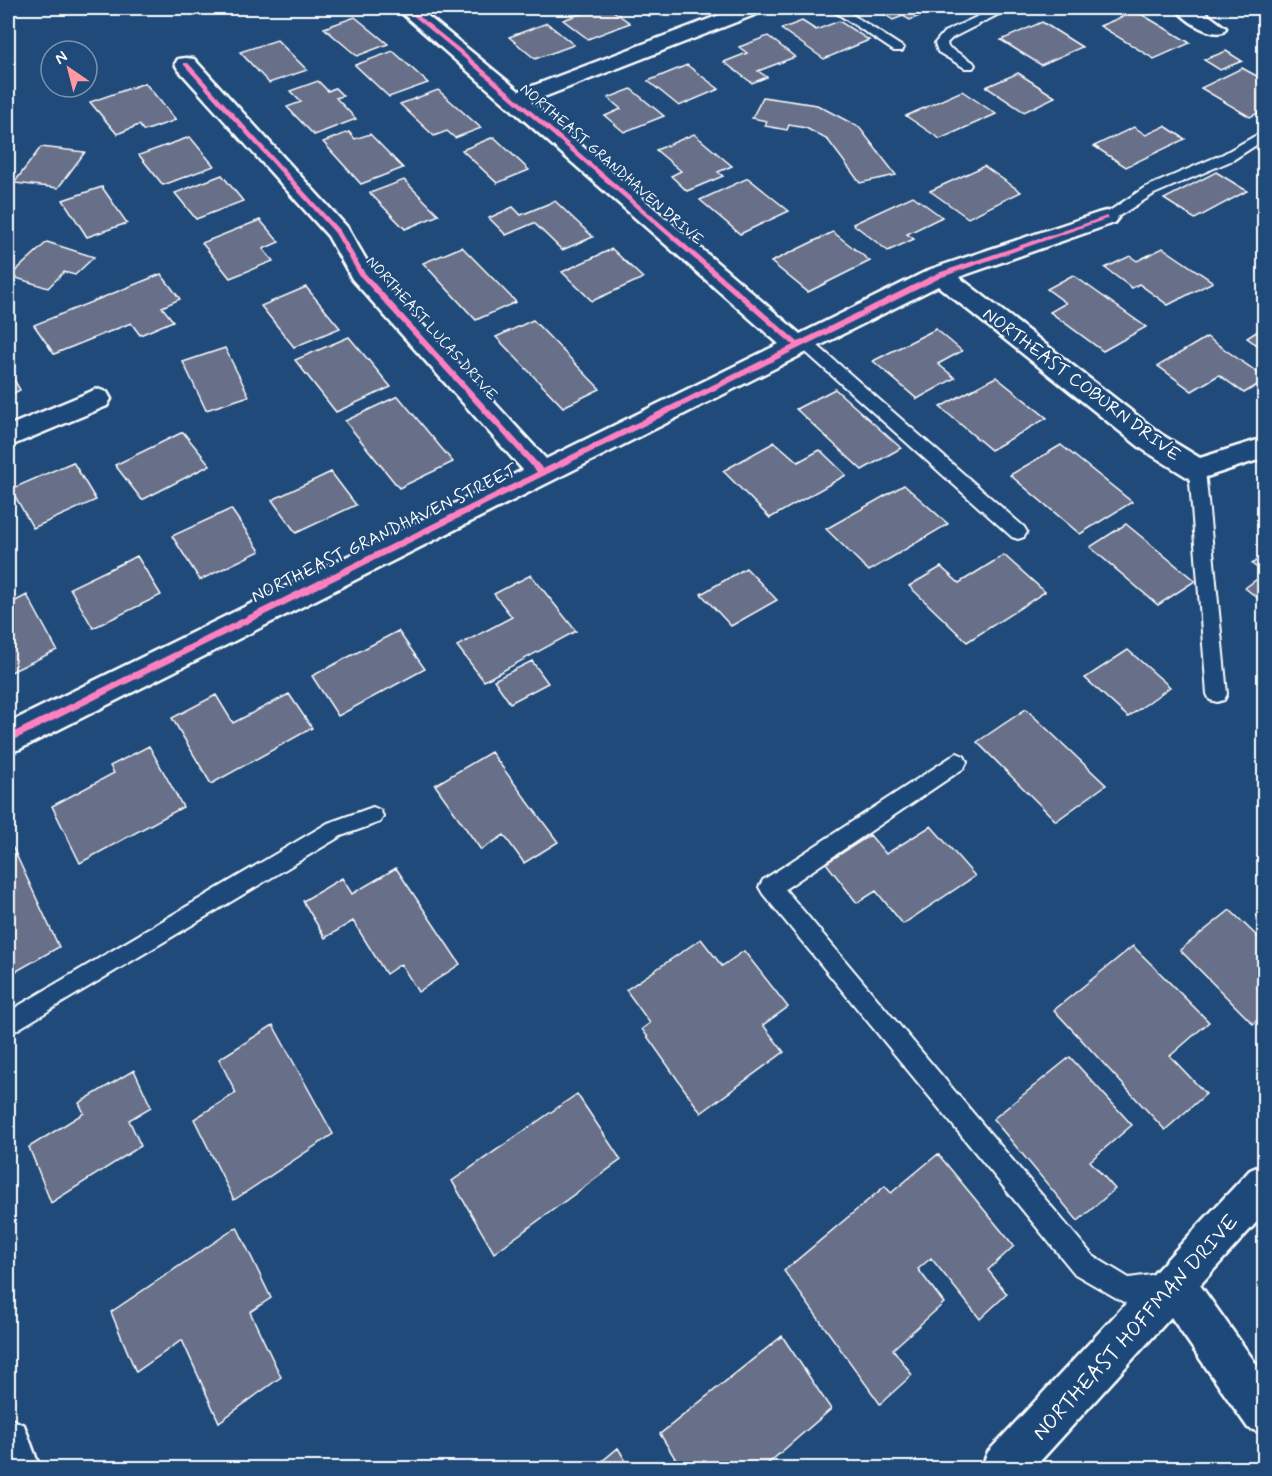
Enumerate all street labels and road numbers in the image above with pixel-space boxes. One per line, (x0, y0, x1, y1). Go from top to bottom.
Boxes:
street label: NORTHEAST GRANDHAVEN DRIVE (515, 79, 708, 250)
street label: NORTHEAST LUCAS DRIVE (361, 252, 502, 405)
street label: NORTHEAST COBURN DRIVE (978, 302, 1185, 467)
street label: NORTHEAST GRANDHAVEN STREET (247, 458, 522, 609)
street label: NORTHEAST HOFFMAN DRIVE (1027, 1209, 1245, 1447)

